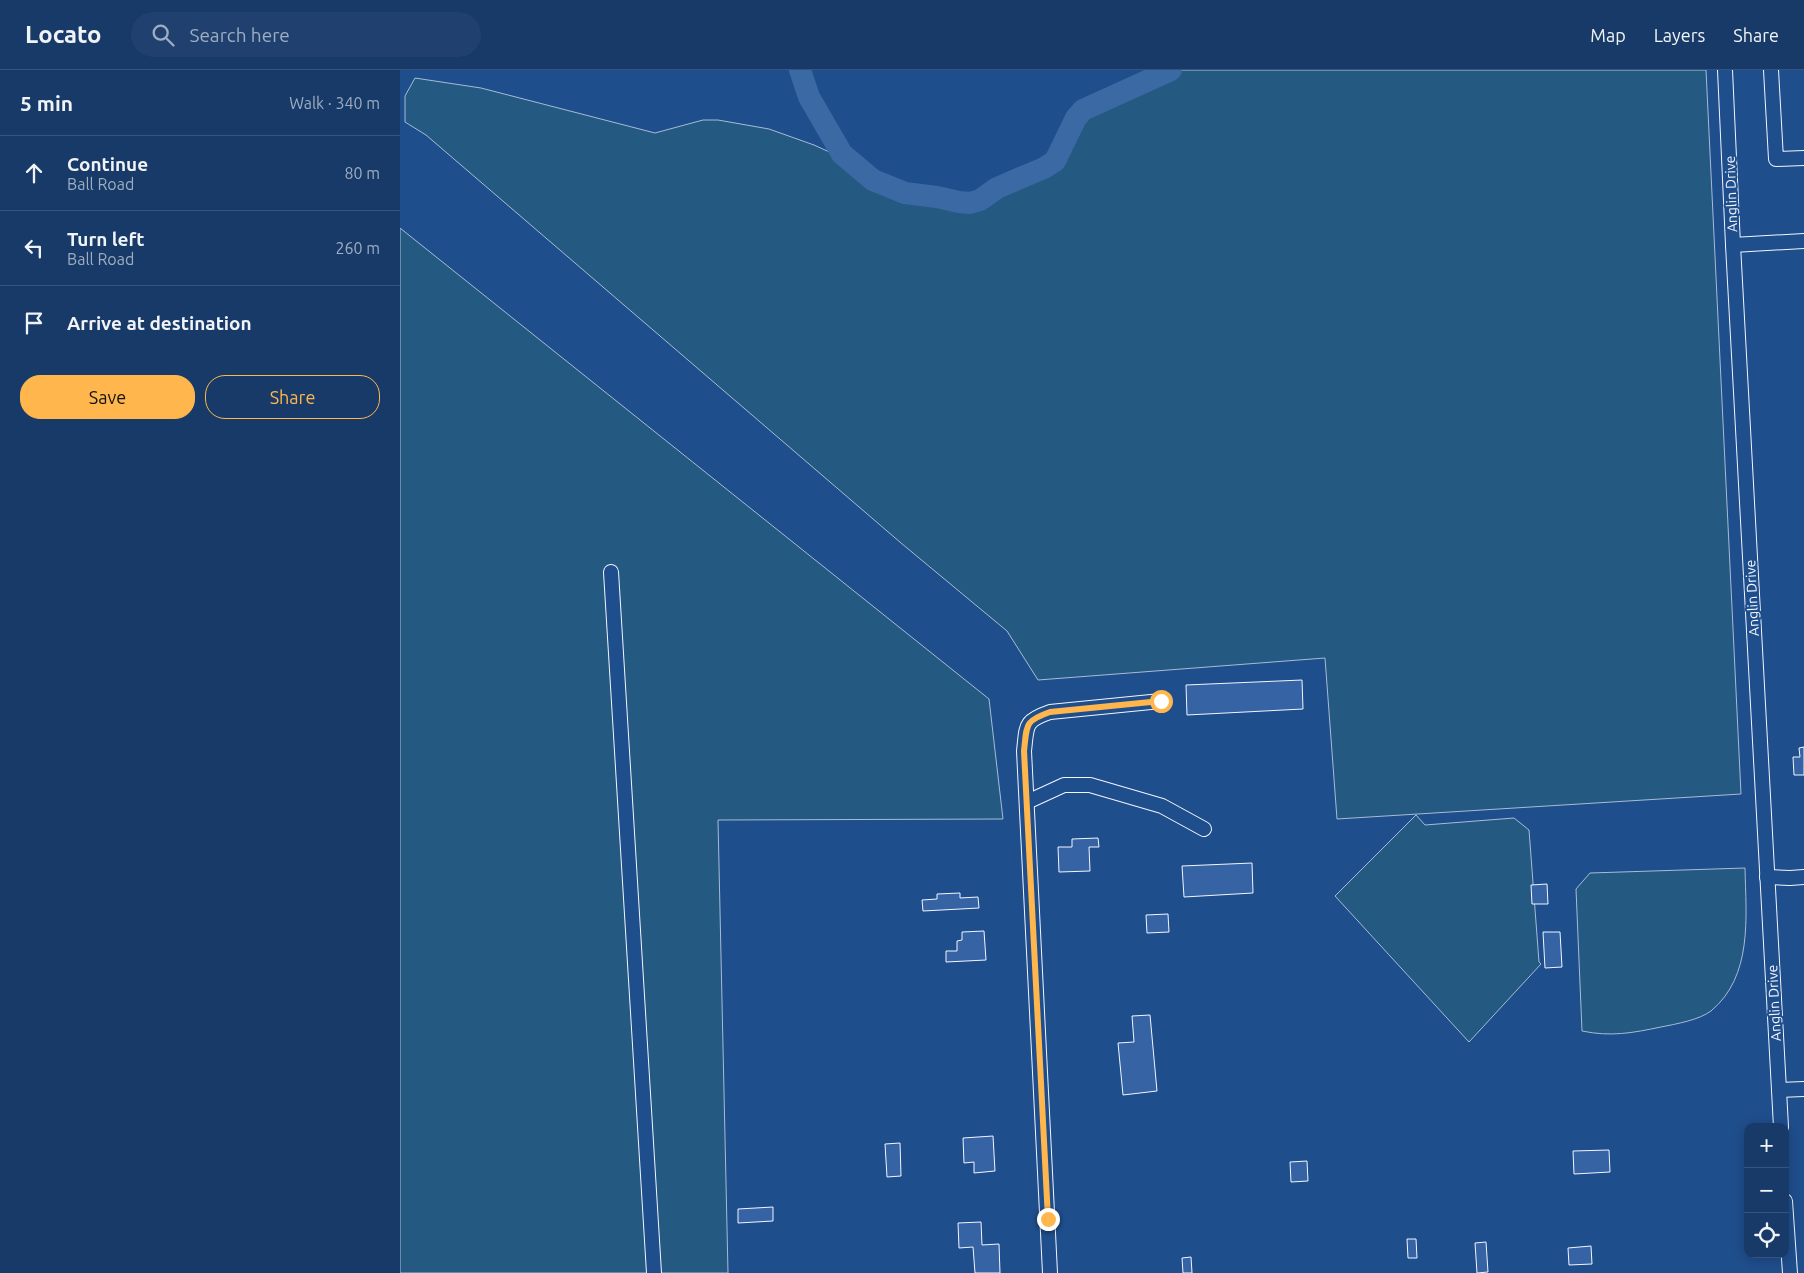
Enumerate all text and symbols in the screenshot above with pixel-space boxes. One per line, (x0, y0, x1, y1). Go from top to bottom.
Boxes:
search box (131, 12, 481, 57)
text: Locato (25, 21, 101, 48)
icon: search (149, 21, 177, 49)
text: Search here (189, 24, 290, 46)
text: Map (1590, 25, 1626, 45)
text: Layers (1654, 25, 1705, 45)
text: Share (1733, 25, 1779, 45)
text: 5 min (20, 91, 73, 115)
text: Walk · 340 m (289, 94, 380, 112)
text: Continue (67, 153, 148, 175)
street label: Anglin Drive (1722, 155, 1740, 233)
icon: ahead (20, 159, 48, 187)
text: 80 m (344, 164, 380, 182)
text: Ball Road (67, 175, 134, 193)
text: Turn left (67, 228, 145, 250)
icon: left (20, 234, 48, 262)
text: 260 m (335, 239, 380, 257)
text: Ball Road (67, 250, 134, 268)
icon: arrive (20, 309, 48, 337)
text: Arrive at destination (67, 312, 252, 334)
button: Save (20, 375, 195, 419)
button: Share (205, 375, 380, 419)
street label: Anglin Drive (1742, 559, 1762, 637)
route start (1150, 690, 1173, 713)
street label: Anglin Drive (1764, 964, 1784, 1042)
map controls (1744, 1123, 1789, 1258)
button: + (1744, 1123, 1789, 1168)
button: − (1744, 1168, 1789, 1213)
route end (1037, 1208, 1060, 1231)
button: locate (1744, 1213, 1789, 1258)

